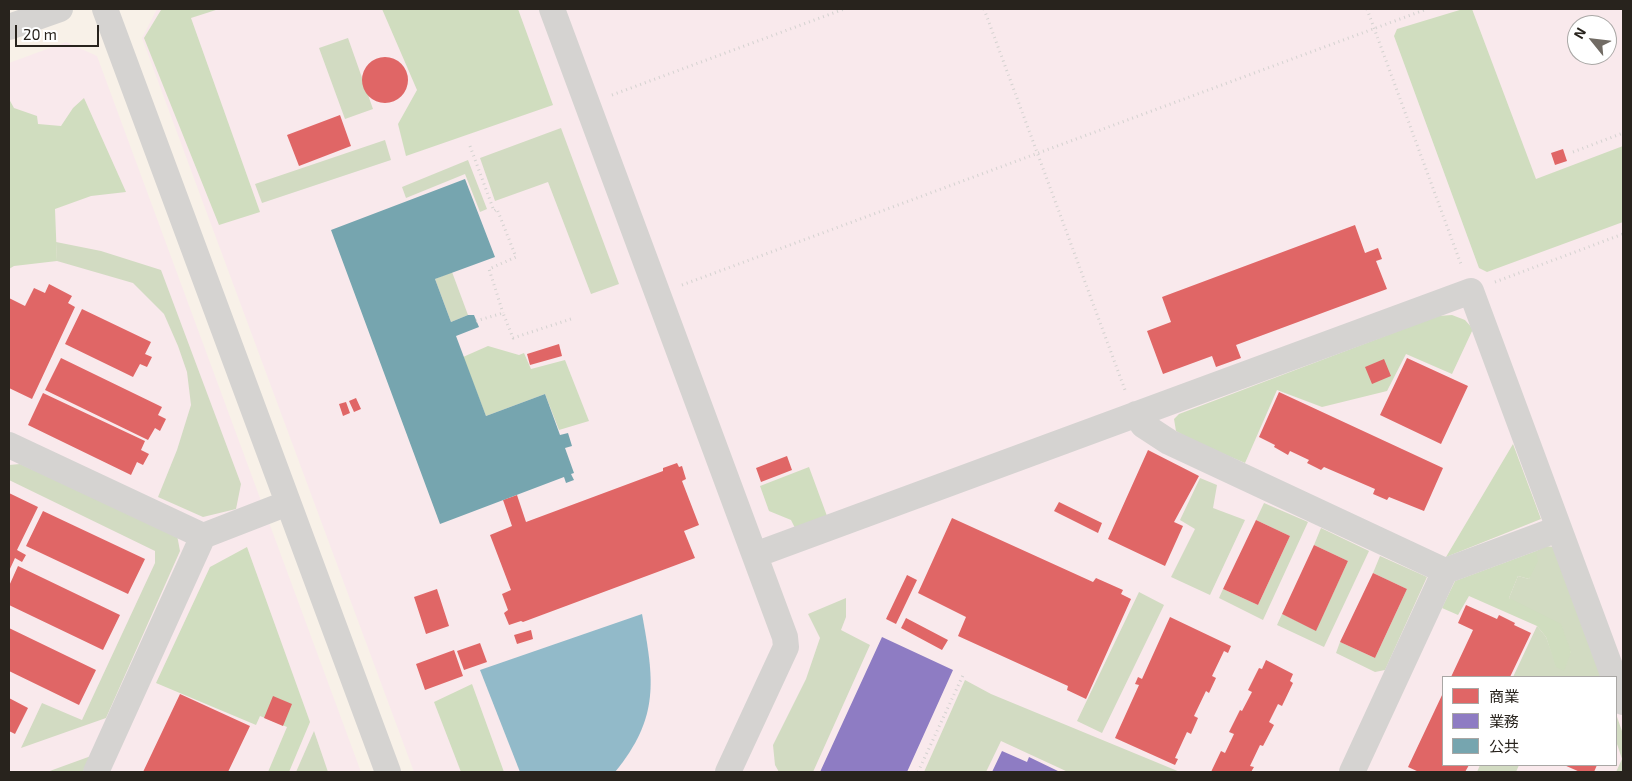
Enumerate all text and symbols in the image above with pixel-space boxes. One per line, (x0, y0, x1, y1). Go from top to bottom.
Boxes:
scale bar (18, 15, 101, 47)
north arrow (1567, 15, 1617, 65)
text: N (1569, 24, 1589, 42)
text: 20 m (23, 25, 57, 43)
legend (1442, 676, 1617, 766)
text: 商業 (1489, 687, 1519, 705)
text: 業務 (1489, 712, 1519, 730)
text: 公共 (1489, 737, 1519, 755)

